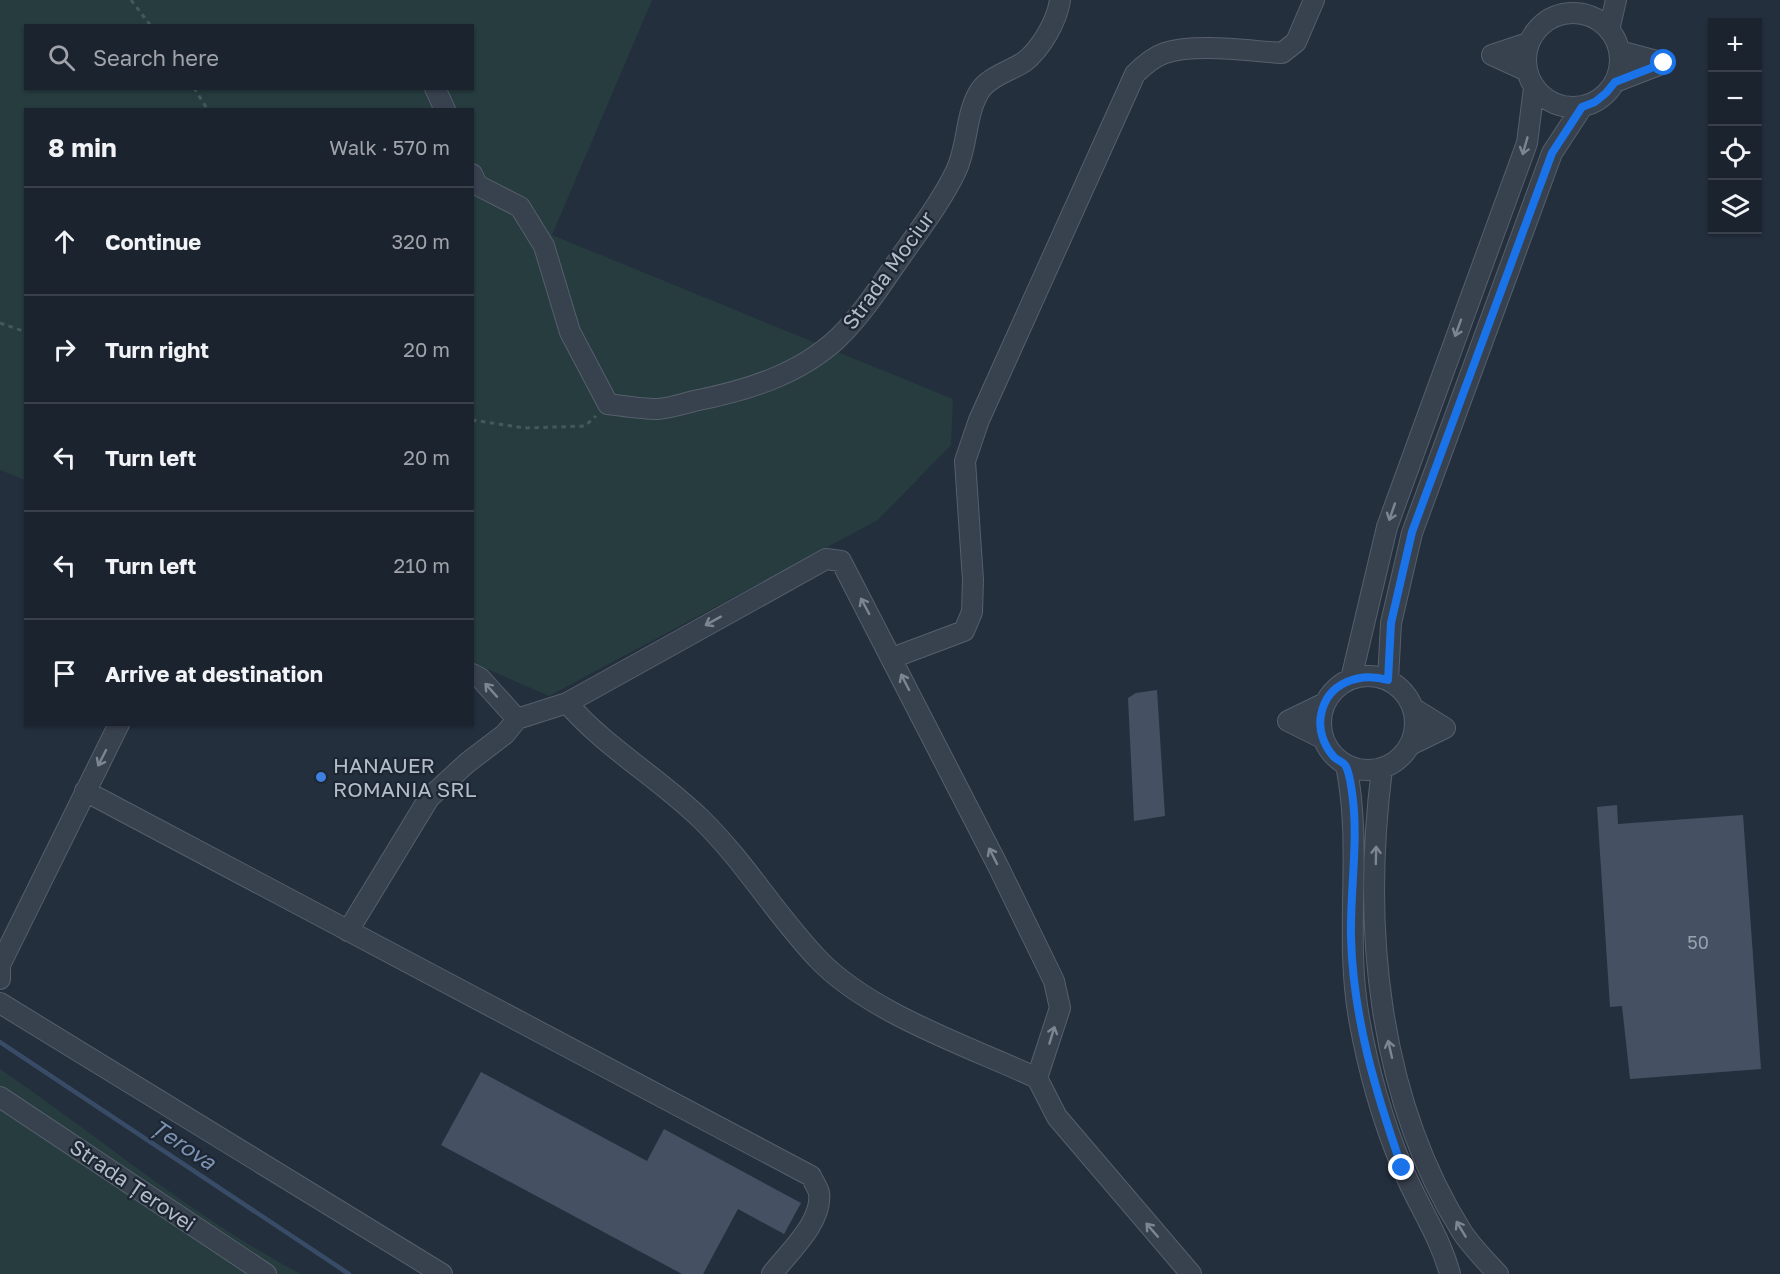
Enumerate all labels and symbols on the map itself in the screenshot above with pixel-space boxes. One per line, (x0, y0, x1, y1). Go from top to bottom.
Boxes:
route start (1650, 49, 1676, 75)
one-way arrow (1519, 136, 1531, 155)
street label: Strada Mociur (836, 206, 940, 334)
one-way arrow (1452, 319, 1463, 337)
one-way arrow (1386, 502, 1397, 521)
one-way arrow (859, 598, 871, 615)
one-way arrow (705, 616, 722, 628)
one-way arrow (898, 674, 910, 692)
one-way arrow (484, 683, 498, 698)
one-way arrow (96, 748, 107, 766)
place label: HANAUER ROMANIA SRL (333, 752, 477, 802)
marker: HANAUER ROMANIA SRL (314, 770, 328, 784)
one-way arrow (1370, 845, 1382, 865)
one-way arrow (987, 848, 999, 865)
house number: 50 (1687, 931, 1709, 953)
one-way arrow (1048, 1026, 1059, 1045)
one-way arrow (1384, 1039, 1395, 1059)
water label: Țerova (147, 1113, 223, 1176)
street label: Strada Țerovei (65, 1133, 201, 1237)
route end (1388, 1154, 1414, 1180)
one-way arrow (1455, 1221, 1467, 1238)
one-way arrow (1146, 1222, 1159, 1238)

